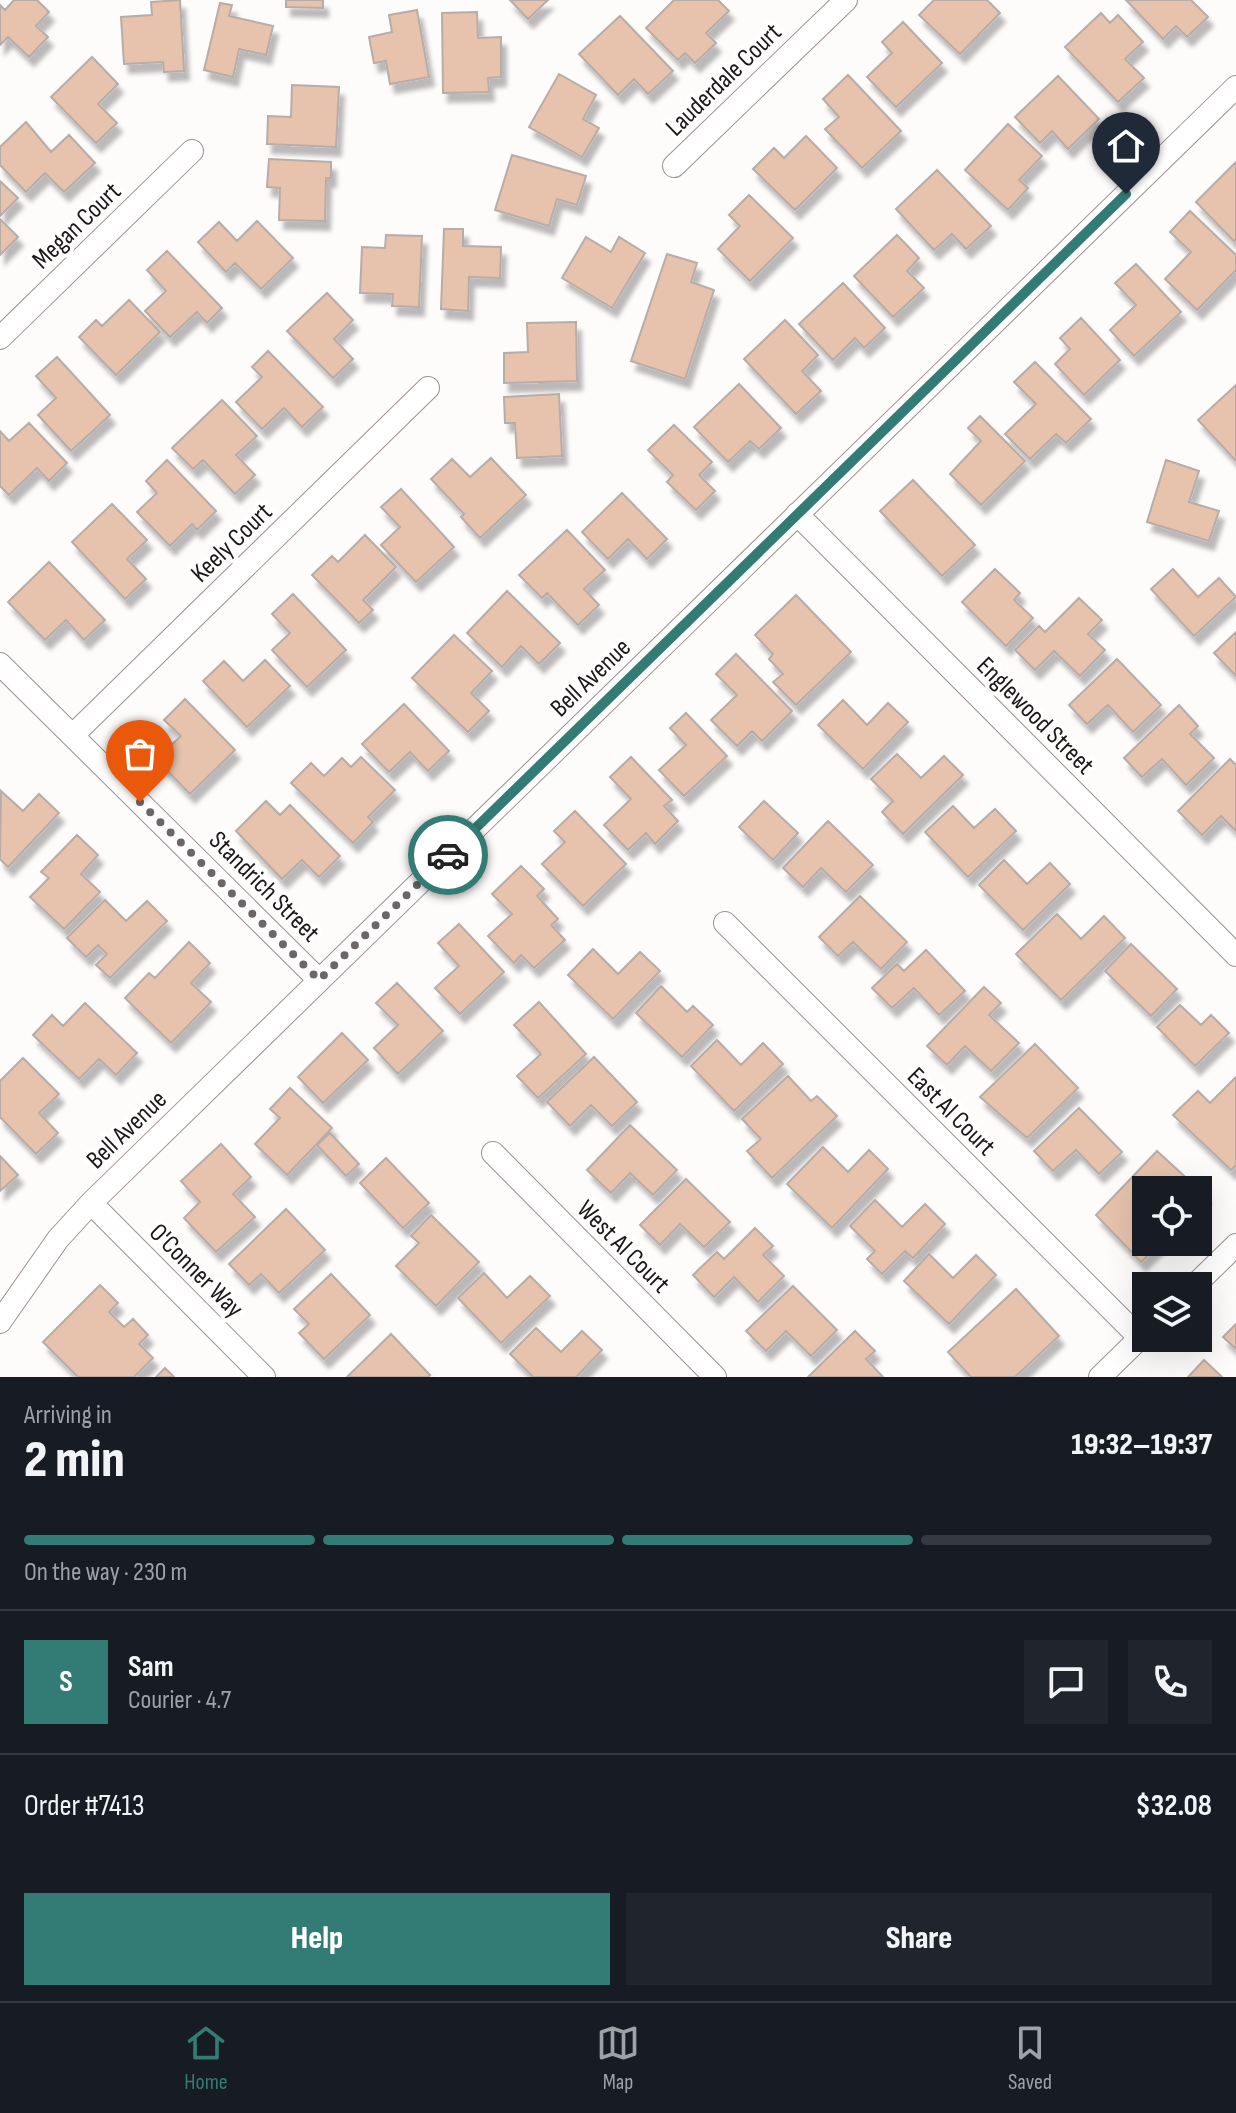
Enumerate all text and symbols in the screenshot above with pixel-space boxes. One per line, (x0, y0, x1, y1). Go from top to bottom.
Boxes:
street label: Lauderdale Court (660, 17, 788, 143)
pin (1092, 112, 1160, 194)
icon: home (1104, 124, 1148, 168)
street label: Megan Court (26, 176, 128, 276)
street label: Keely Court (185, 497, 279, 589)
street label: Bell Avenue (545, 632, 638, 724)
street label: Englewood Street (970, 651, 1100, 781)
pin (106, 720, 174, 802)
icon: bag (118, 732, 162, 776)
courier (408, 815, 488, 895)
street label: Standrich Street (202, 825, 326, 949)
icon: car (426, 833, 470, 877)
street label: East Al Court (900, 1062, 1002, 1163)
street label: Bell Avenue (81, 1084, 174, 1176)
map controls (1132, 1176, 1212, 1352)
button: locate (1132, 1176, 1212, 1256)
street label: West Al Court (570, 1194, 676, 1300)
street label: O'Conner Way (142, 1218, 249, 1325)
button: layers (1132, 1272, 1212, 1352)
text: Arriving in (24, 1400, 112, 1431)
text: 19:32–19:37 (1071, 1427, 1212, 1463)
text: 2 min (24, 1429, 125, 1492)
text: On the way · 230 m (24, 1557, 187, 1588)
button: chat (1024, 1640, 1108, 1724)
button: phone (1128, 1640, 1212, 1724)
text: Sam (128, 1649, 174, 1685)
text: S (59, 1664, 73, 1700)
text: Courier · 4.7 (128, 1685, 231, 1716)
text: Order #7413 (24, 1788, 145, 1824)
text: $32.08 (1135, 1788, 1212, 1824)
button: Help (24, 1893, 610, 1985)
button: Share (626, 1893, 1212, 1985)
tab: Home (184, 2021, 228, 2096)
tab: Map (596, 2021, 640, 2096)
tab: Saved (1008, 2021, 1052, 2096)

